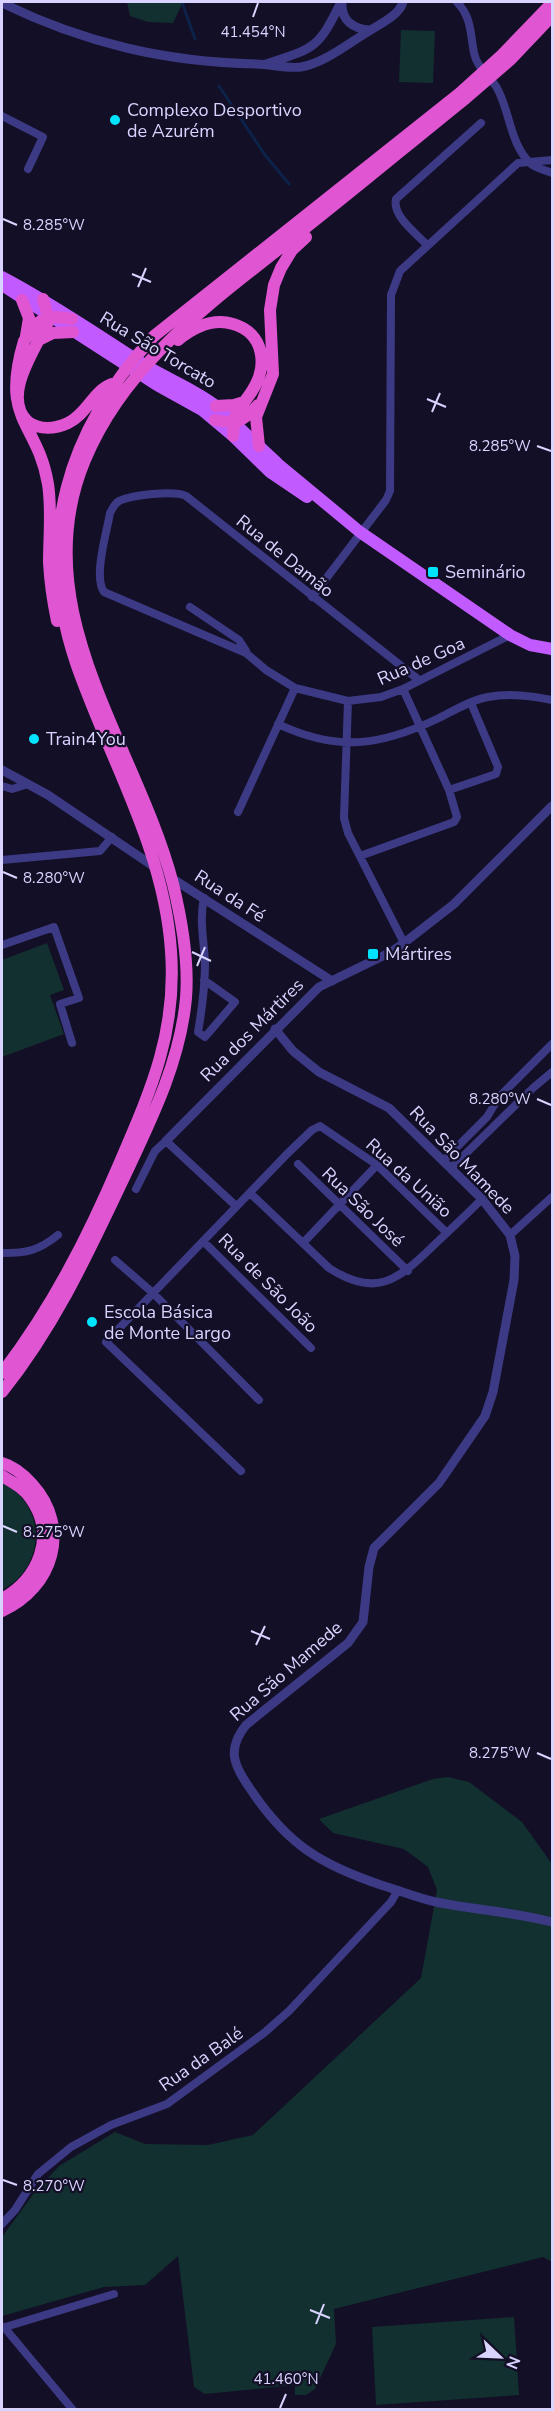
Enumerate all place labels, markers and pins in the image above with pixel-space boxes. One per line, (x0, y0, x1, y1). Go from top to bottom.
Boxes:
place label: Complexo Desportivo de Azurém (127, 98, 302, 143)
marker: Complexo Desportivo de Azurém (108, 113, 122, 127)
place label: Seminário (445, 560, 526, 584)
marker: Seminário (426, 565, 440, 579)
place label: Train4You (46, 727, 126, 751)
marker: Train4You (27, 732, 41, 746)
place label: Mártires (385, 942, 452, 966)
marker: Mártires (366, 947, 380, 961)
place label: Escola Básica de Monte Largo (104, 1300, 231, 1345)
marker: Escola Básica de Monte Largo (85, 1315, 99, 1329)

